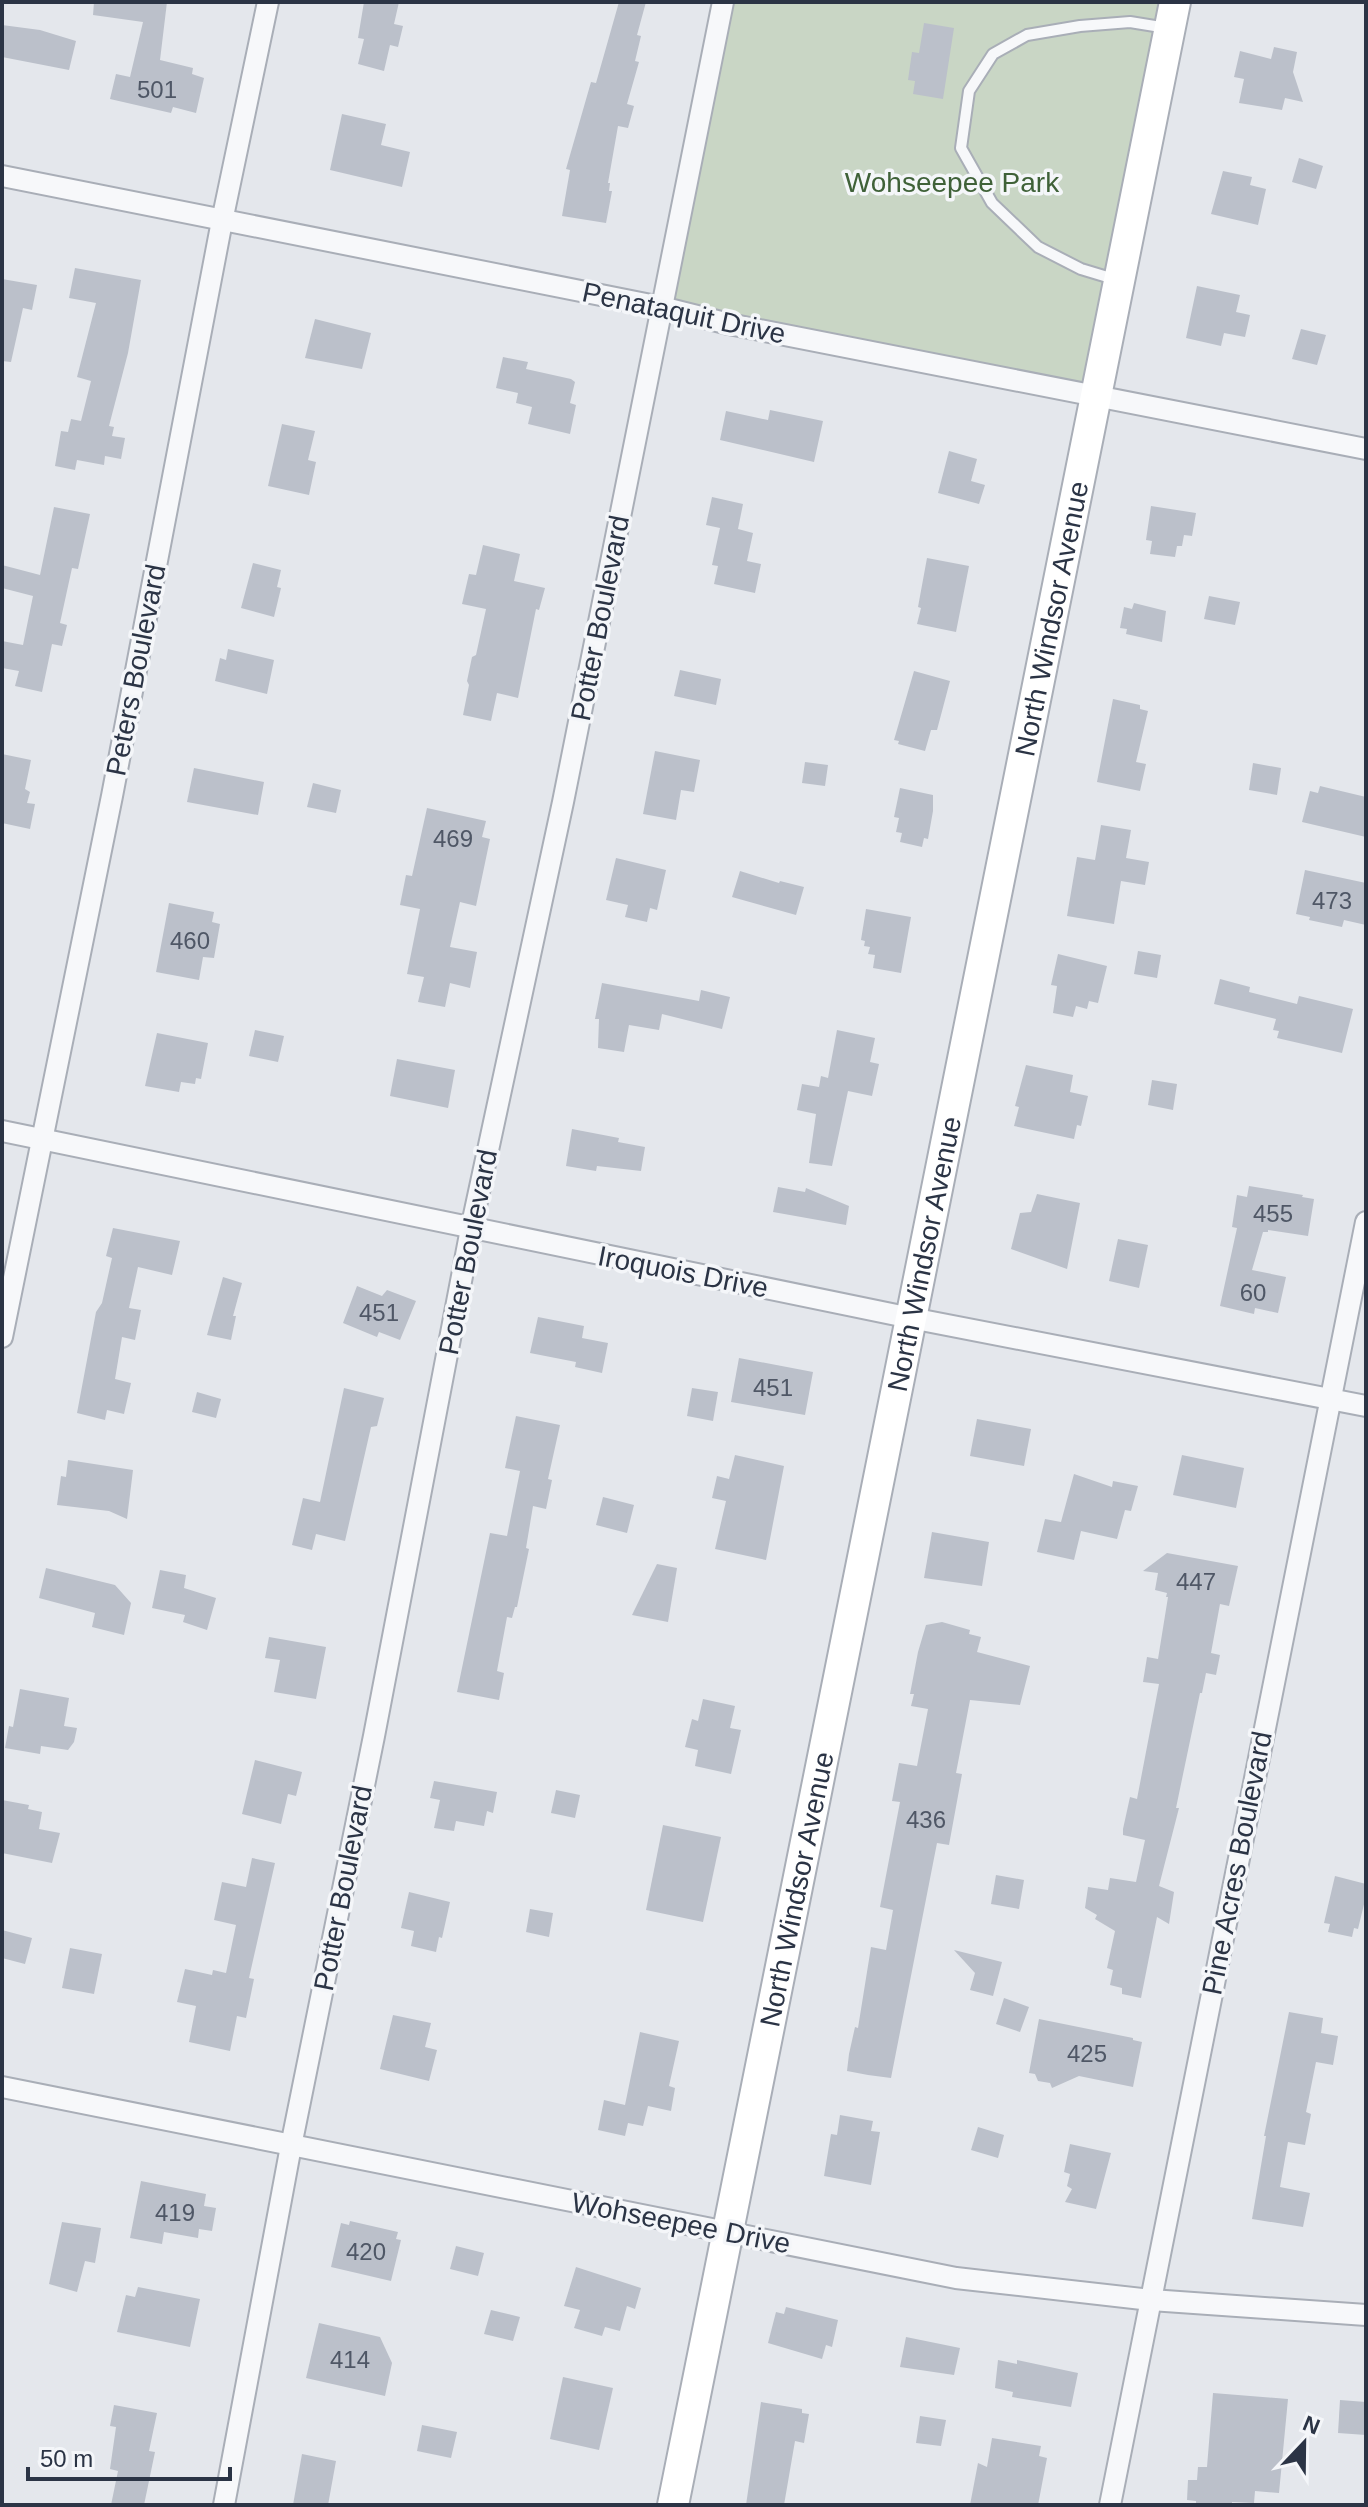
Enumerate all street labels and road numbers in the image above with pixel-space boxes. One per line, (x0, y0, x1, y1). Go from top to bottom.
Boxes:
street label: Penataquit Drive (580, 276, 788, 350)
street label: North Windsor Avenue (1009, 478, 1094, 759)
street label: Potter Boulevard (565, 513, 635, 723)
street label: Peters Boulevard (100, 562, 172, 778)
street label: North Windsor Avenue (881, 1114, 967, 1394)
street label: Potter Boulevard (433, 1147, 503, 1357)
street label: Iroquois Drive (595, 1240, 771, 1304)
street label: Pine Acres Boulevard (1196, 1729, 1278, 1997)
street label: North Windsor Avenue (754, 1749, 839, 2029)
street label: Potter Boulevard (308, 1783, 378, 1993)
street label: Wohseepee Drive (569, 2187, 793, 2259)

